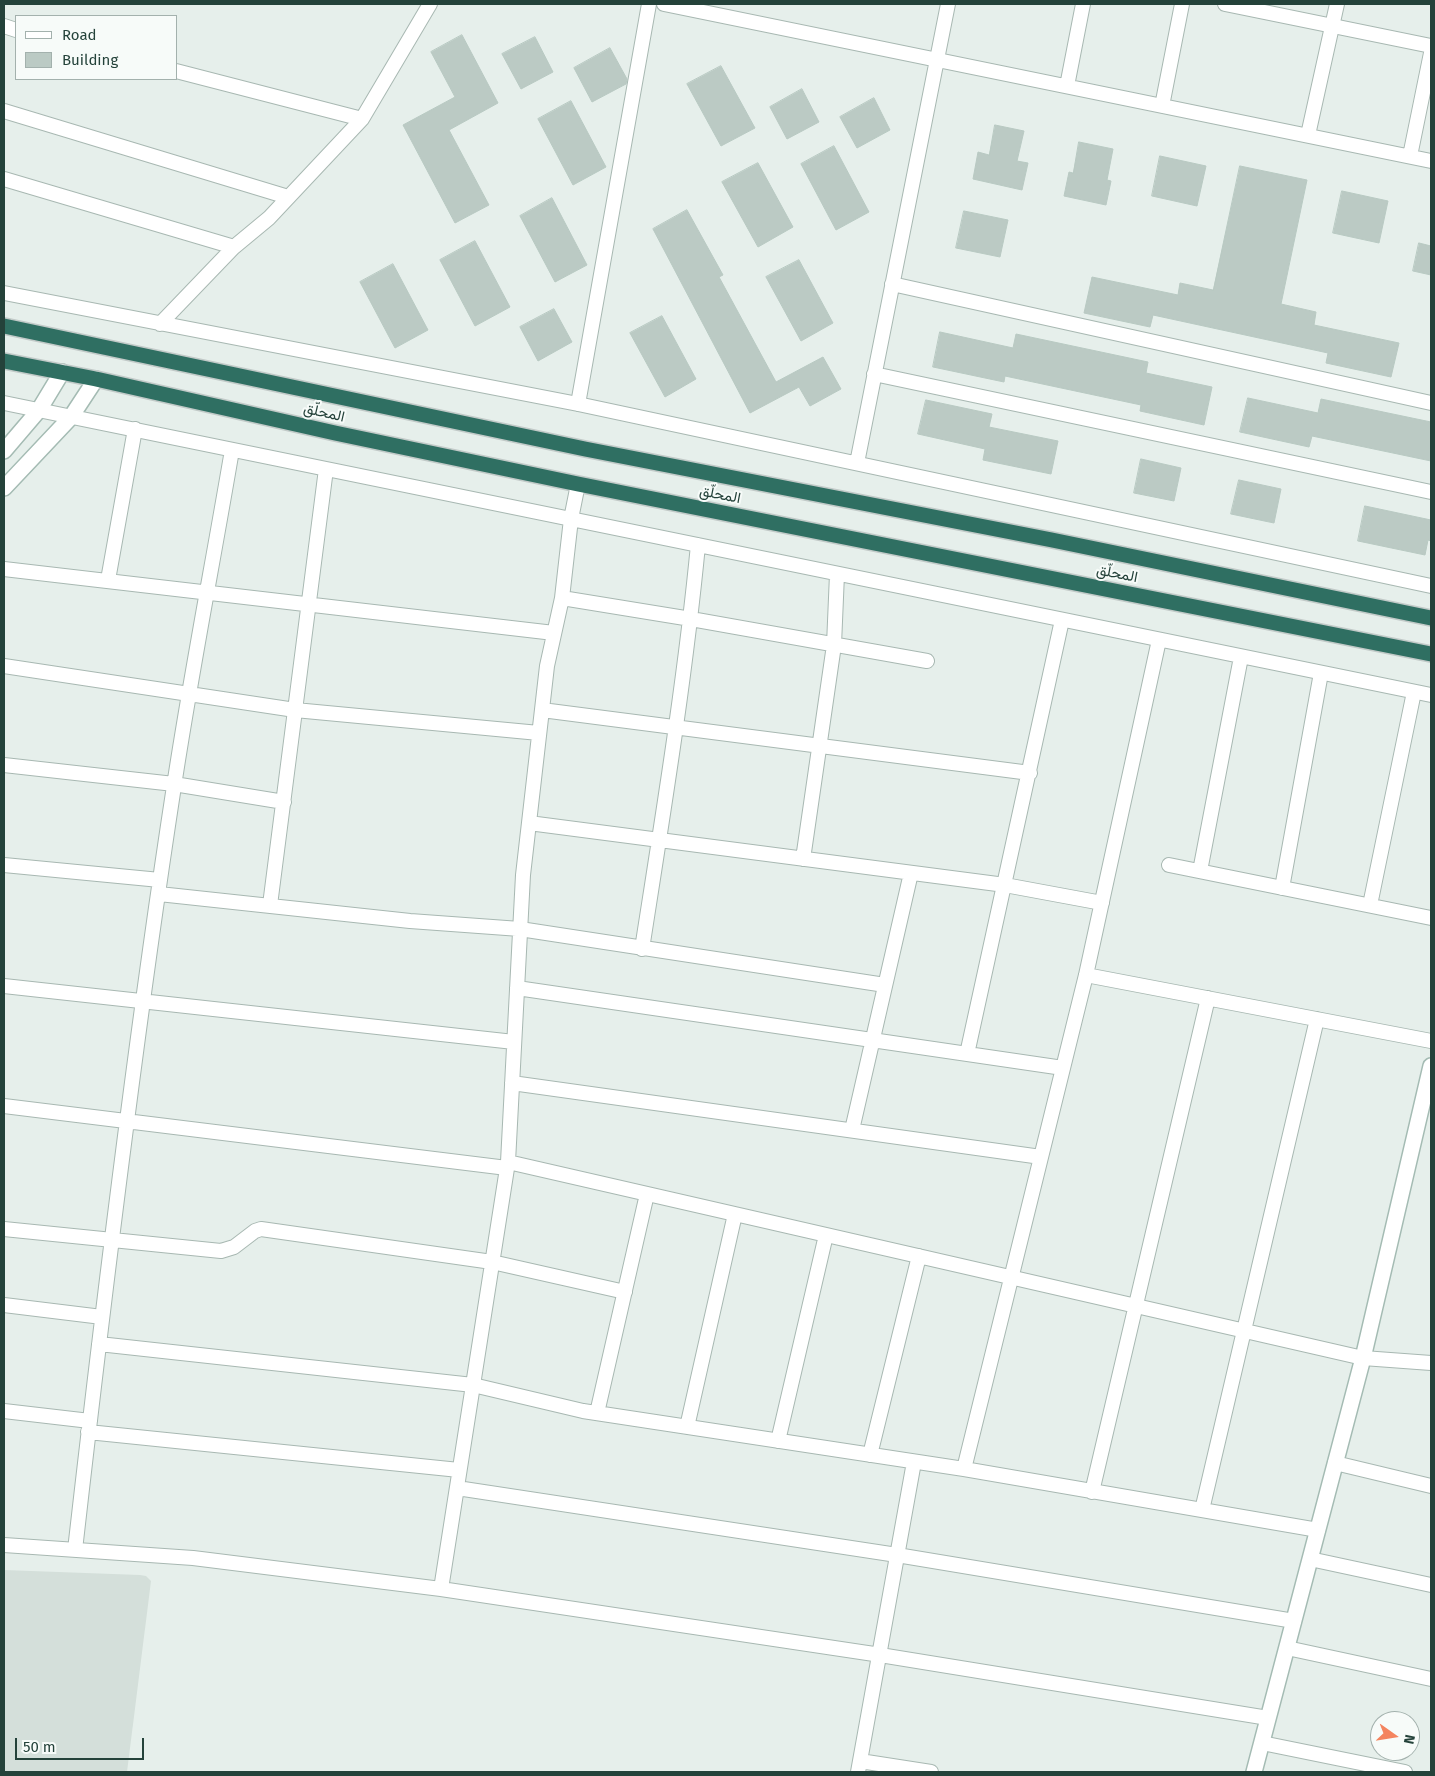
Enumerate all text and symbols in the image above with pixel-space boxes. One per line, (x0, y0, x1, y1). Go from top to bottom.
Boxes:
legend (15, 15, 178, 80)
text: Road (62, 26, 97, 44)
text: Building (62, 51, 118, 69)
street label: المحلّق (302, 400, 346, 426)
street label: المحلّق (698, 482, 742, 508)
street label: المحلّق (1095, 561, 1139, 587)
north arrow (1370, 1711, 1420, 1761)
scale bar (18, 1728, 146, 1760)
text: N (1400, 1733, 1418, 1746)
text: 50 m (23, 1738, 56, 1756)

